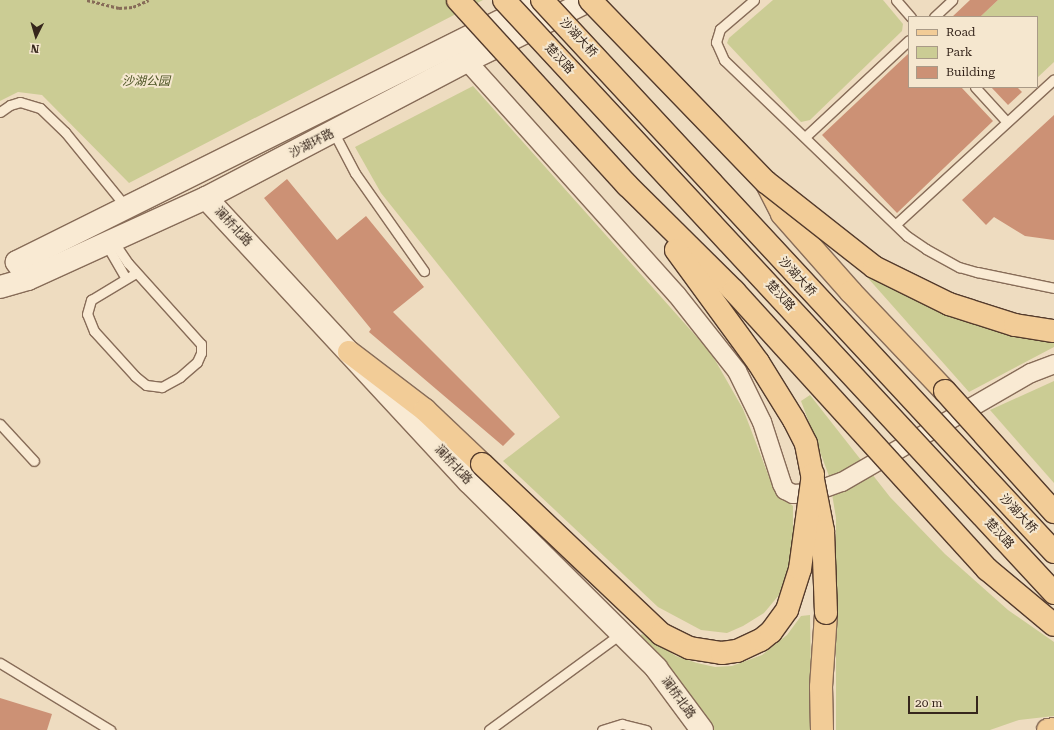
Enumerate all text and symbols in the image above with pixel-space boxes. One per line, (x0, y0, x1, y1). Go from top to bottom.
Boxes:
north arrow (16, 16, 56, 56)
street label: 沙湖大桥 (556, 16, 600, 60)
legend (908, 16, 1038, 88)
text: Road (946, 25, 975, 39)
street label: 楚汉路 (541, 41, 577, 77)
text: N (30, 42, 40, 55)
text: Park (946, 45, 972, 59)
text: Building (946, 65, 995, 79)
park label: 沙湖公园 (122, 75, 170, 89)
street label: 沙湖环路 (287, 127, 337, 161)
street label: 澜桥北路 (211, 205, 255, 249)
street label: 沙湖大桥 (775, 255, 819, 299)
street label: 楚汉路 (762, 278, 798, 314)
street label: 澜桥北路 (431, 443, 475, 487)
street label: 沙湖大桥 (996, 492, 1040, 536)
street label: 楚汉路 (981, 516, 1017, 552)
street label: 澜桥北路 (658, 674, 698, 722)
scale bar (910, 688, 980, 714)
text: 20 m (915, 696, 942, 710)

